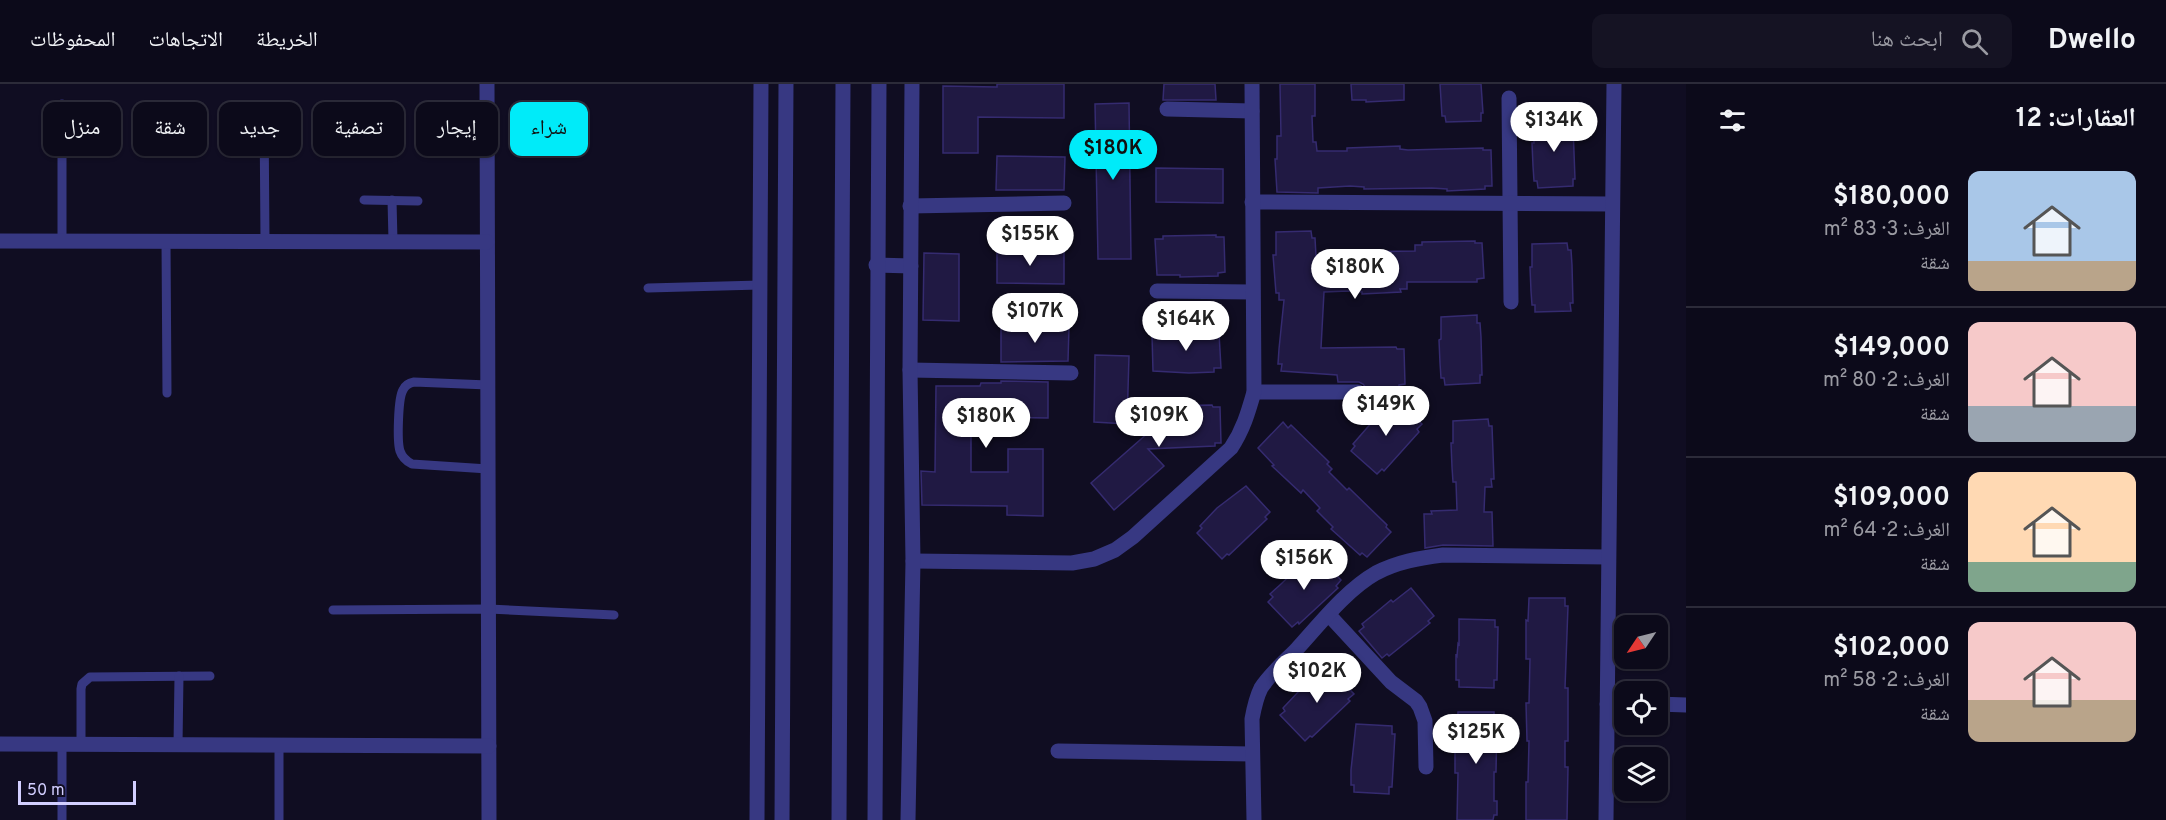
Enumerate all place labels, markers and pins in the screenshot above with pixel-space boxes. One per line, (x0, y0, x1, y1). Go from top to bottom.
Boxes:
pin: $134K (1512, 102, 1596, 153)
pin: $180K (1071, 130, 1155, 181)
pin: $155K (988, 216, 1072, 267)
pin: $180K (1313, 249, 1397, 300)
pin: $107K (993, 293, 1077, 344)
pin: $164K (1144, 301, 1228, 352)
pin: $149K (1344, 386, 1428, 437)
pin: $109K (1117, 397, 1201, 448)
pin: $180K (944, 398, 1028, 449)
pin: $156K (1262, 540, 1346, 591)
pin: $102K (1275, 653, 1359, 704)
pin: $125K (1434, 714, 1518, 765)

